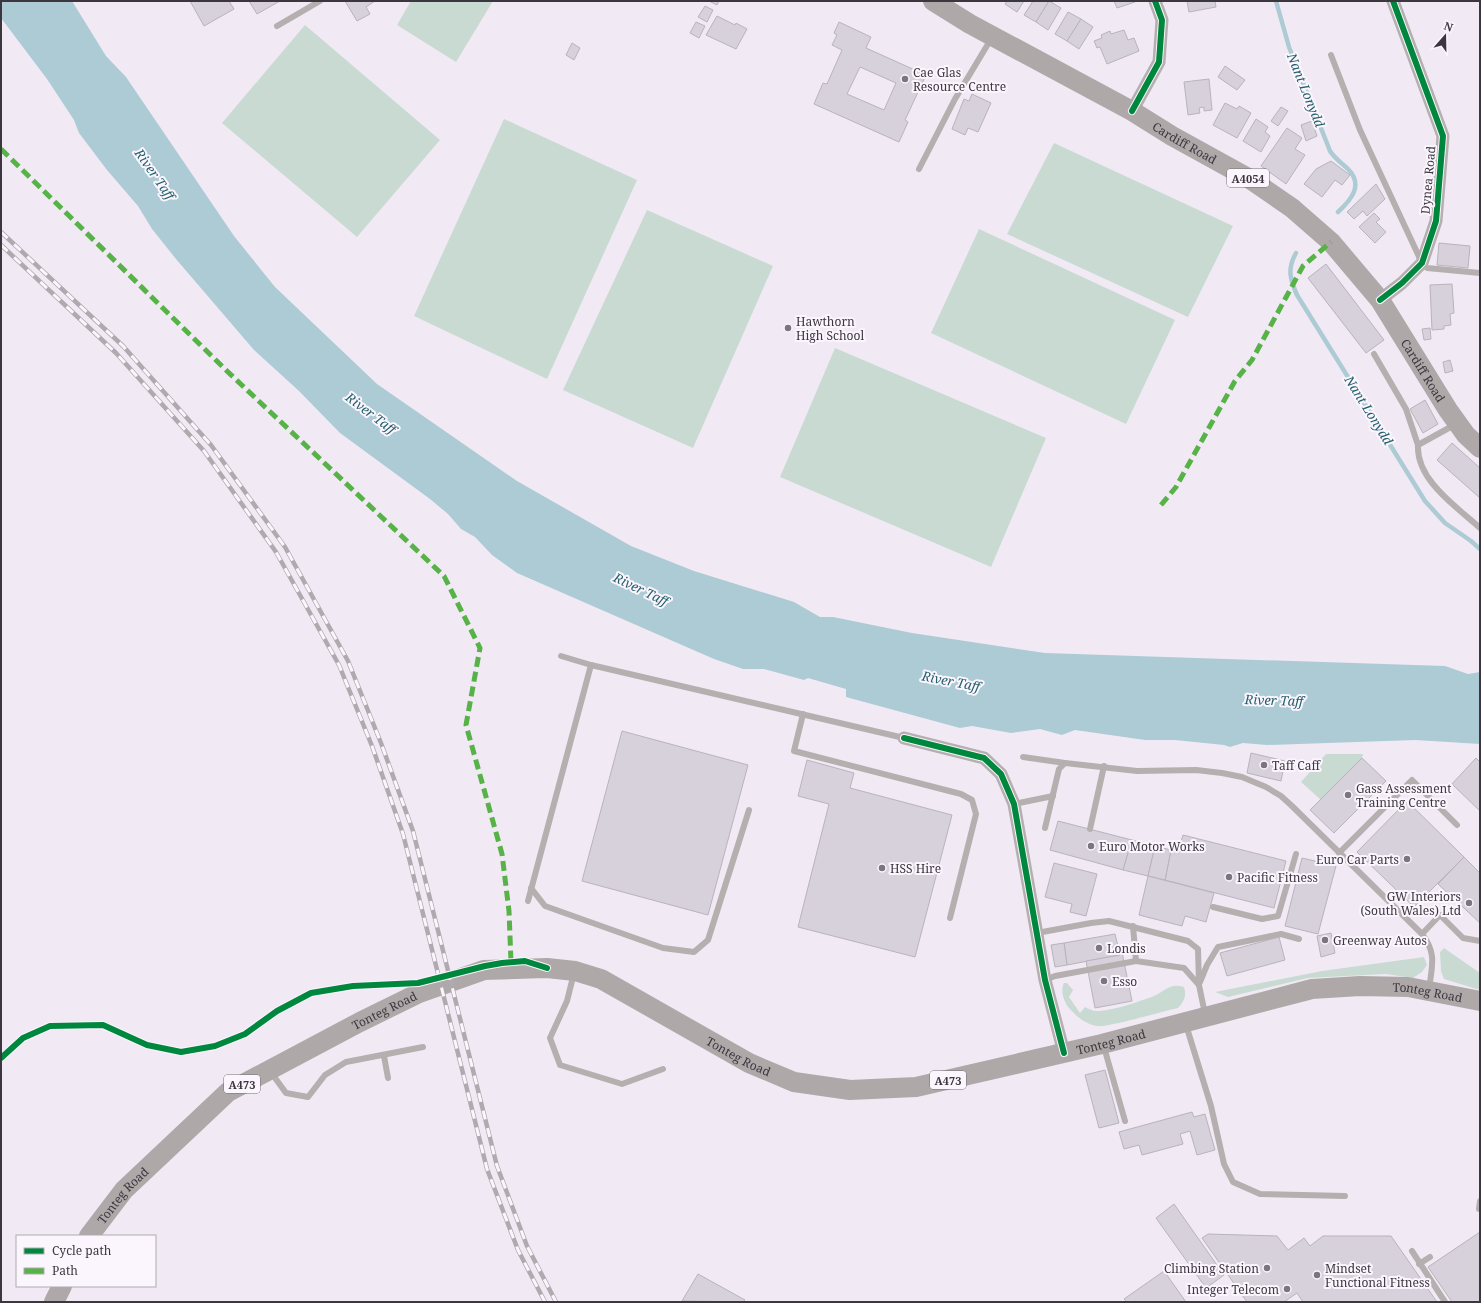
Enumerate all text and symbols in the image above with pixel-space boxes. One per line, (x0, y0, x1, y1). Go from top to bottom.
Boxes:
north arrow (1425, 16, 1465, 56)
text: N (1442, 18, 1456, 35)
water label: Nant Lonydd (1283, 49, 1329, 130)
place label: Cae Glas Resource Centre (913, 64, 1006, 95)
marker: Cae Glas Resource Centre (900, 74, 910, 84)
street label: Cardiff Road (1149, 117, 1221, 168)
water label: River Taff (130, 144, 181, 206)
street label: Dynea Road (1417, 145, 1440, 215)
road number: A4054 (1227, 169, 1269, 187)
place label: Hawthorn High School (796, 313, 864, 344)
marker: Hawthorn High School (783, 323, 793, 333)
street label: Cardiff Road (1397, 335, 1450, 406)
water label: Nant Lonydd (1340, 371, 1398, 448)
water label: River Taff (341, 388, 402, 440)
water label: River Taff (610, 568, 674, 611)
water label: River Taff (920, 666, 984, 696)
water label: River Taff (1243, 690, 1307, 710)
place label: Taff Caff (1272, 757, 1321, 774)
marker: Taff Caff (1259, 760, 1269, 770)
place label: Gass Assessment Training Centre (1356, 780, 1452, 811)
marker: Gass Assessment Training Centre (1343, 790, 1353, 800)
place label: Euro Motor Works (1099, 838, 1205, 855)
marker: Euro Motor Works (1086, 841, 1096, 851)
place label: Euro Car Parts (1316, 851, 1399, 868)
marker: Euro Car Parts (1402, 854, 1412, 864)
place label: HSS Hire (890, 860, 941, 877)
marker: HSS Hire (877, 863, 887, 873)
place label: Pacific Fitness (1237, 869, 1318, 886)
marker: Pacific Fitness (1224, 872, 1234, 882)
place label: GW Interiors (South Wales) Ltd (1360, 888, 1462, 919)
marker: GW Interiors (South Wales) Ltd (1464, 898, 1474, 908)
place label: Greenway Autos (1333, 932, 1427, 949)
marker: Greenway Autos (1320, 935, 1330, 945)
place label: Londis (1107, 940, 1146, 957)
marker: Londis (1094, 943, 1104, 953)
place label: Esso (1112, 973, 1137, 990)
marker: Esso (1099, 976, 1109, 986)
street label: Tonteg Road (1393, 978, 1465, 1006)
street label: Tonteg Road (349, 987, 420, 1033)
street label: Tonteg Road (1075, 1024, 1148, 1058)
street label: Tonteg Road (703, 1032, 774, 1080)
road number: A473 (930, 1071, 966, 1089)
road number: A473 (224, 1075, 260, 1093)
street label: Tonteg Road (93, 1162, 153, 1227)
legend (16, 1235, 156, 1287)
text: Cycle path (52, 1242, 112, 1259)
place label: Climbing Station (1164, 1260, 1259, 1277)
place label: Mindset Functional Fitness (1325, 1260, 1430, 1291)
text: Path (52, 1262, 78, 1279)
marker: Climbing Station (1262, 1263, 1272, 1273)
marker: Mindset Functional Fitness (1312, 1270, 1322, 1280)
place label: Integer Telecom (1187, 1281, 1279, 1298)
marker: Integer Telecom (1282, 1284, 1292, 1294)

